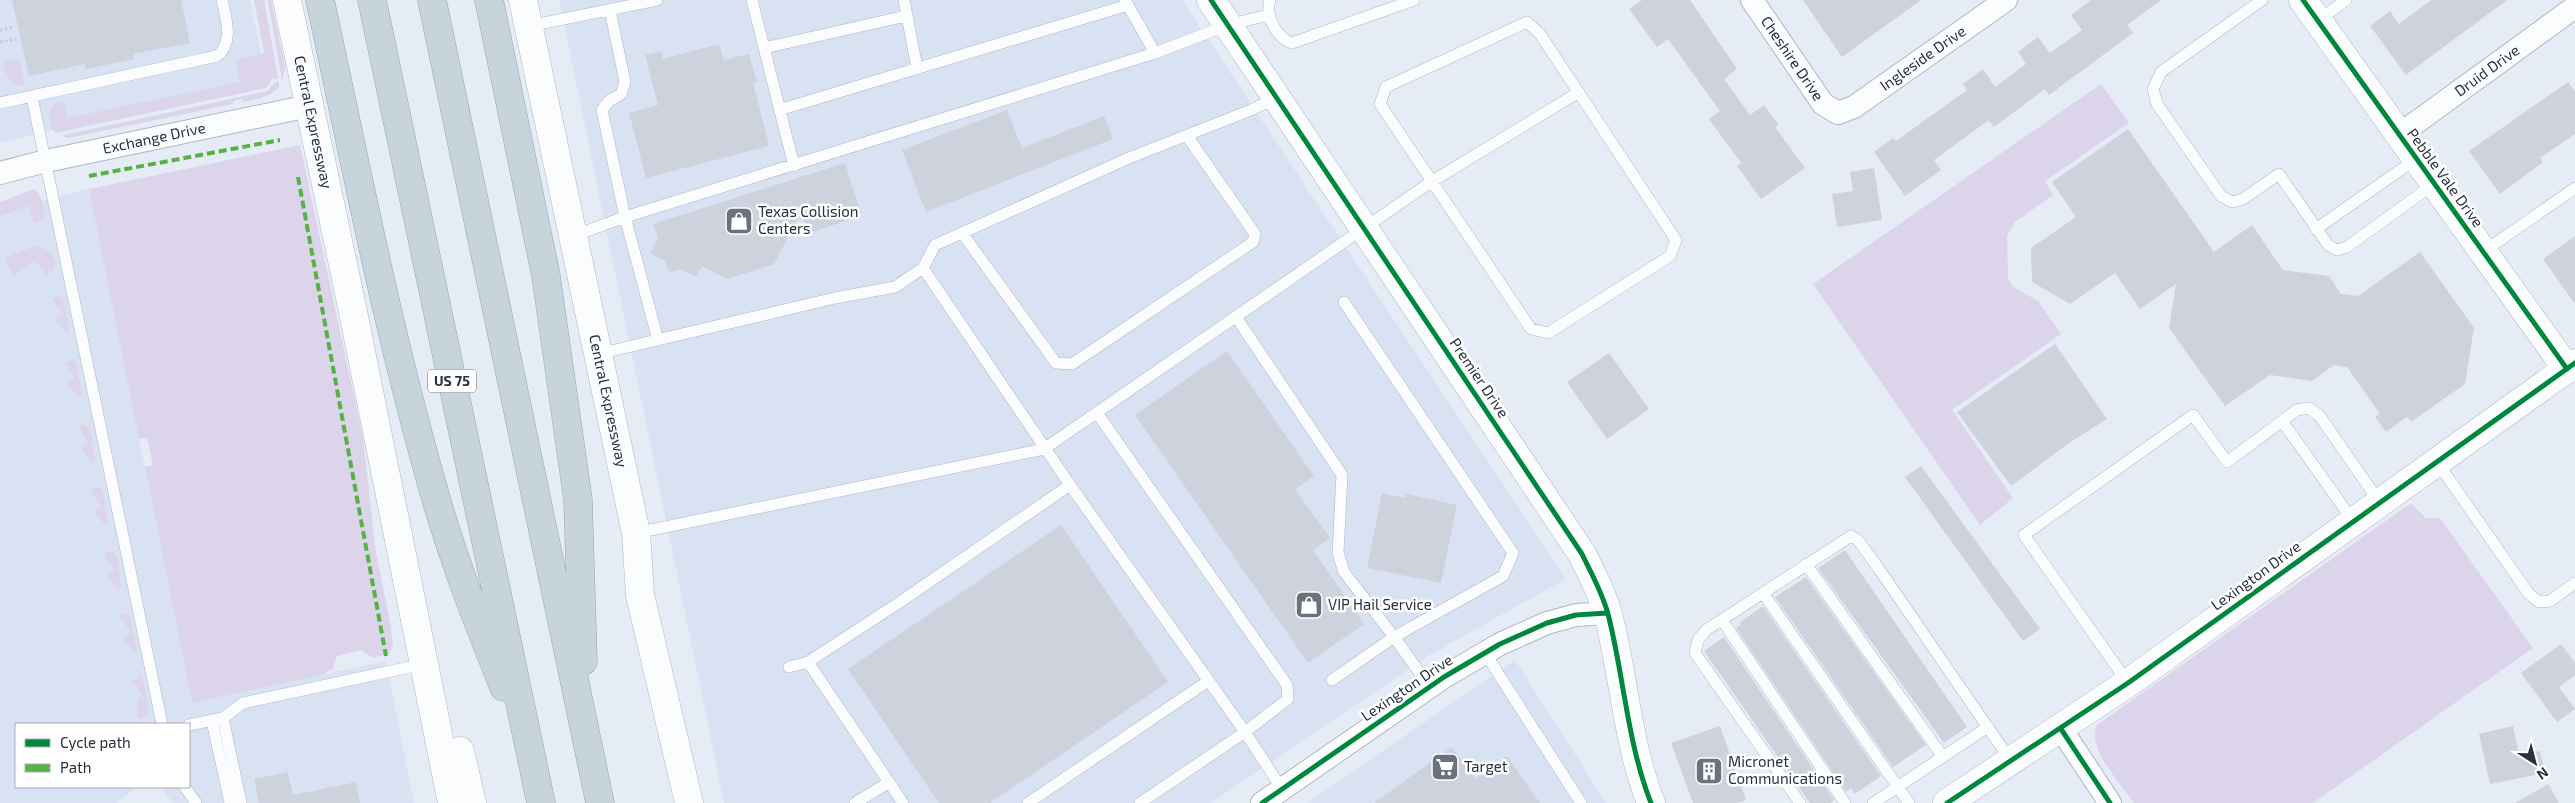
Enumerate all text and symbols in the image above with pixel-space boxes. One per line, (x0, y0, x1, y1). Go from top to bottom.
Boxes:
street label: Cheshire Drive (1758, 12, 1828, 104)
street label: Ingleside Drive (1876, 21, 1969, 94)
street label: Druid Drive (2451, 40, 2523, 100)
street label: Central Expressway (291, 54, 337, 190)
street label: Exchange Drive (101, 118, 207, 157)
street label: Pebble Vale Drive (2404, 124, 2488, 230)
place label: Texas Collision Centers (758, 202, 859, 237)
shop icon: Texas Collision Centers (724, 206, 754, 236)
street label: Central Expressway (586, 333, 632, 469)
street label: Premier Drive (1447, 334, 1513, 421)
road number: US 75 (428, 370, 476, 392)
street label: Lexington Drive (2207, 537, 2304, 614)
shop icon: VIP Hail Service (1294, 590, 1324, 620)
place label: VIP Hail Service (1328, 595, 1432, 613)
street label: Lexington Drive (1357, 650, 1456, 724)
legend (15, 723, 190, 788)
text: Cycle path (60, 733, 131, 751)
north arrow (2510, 738, 2560, 788)
supermarket icon: Target (1430, 752, 1460, 782)
place label: Micronet Communications (1728, 752, 1842, 787)
building icon: Micronet Communications (1694, 756, 1724, 786)
place label: Target (1464, 757, 1508, 775)
text: Path (60, 758, 91, 776)
text: N (2534, 764, 2552, 784)

